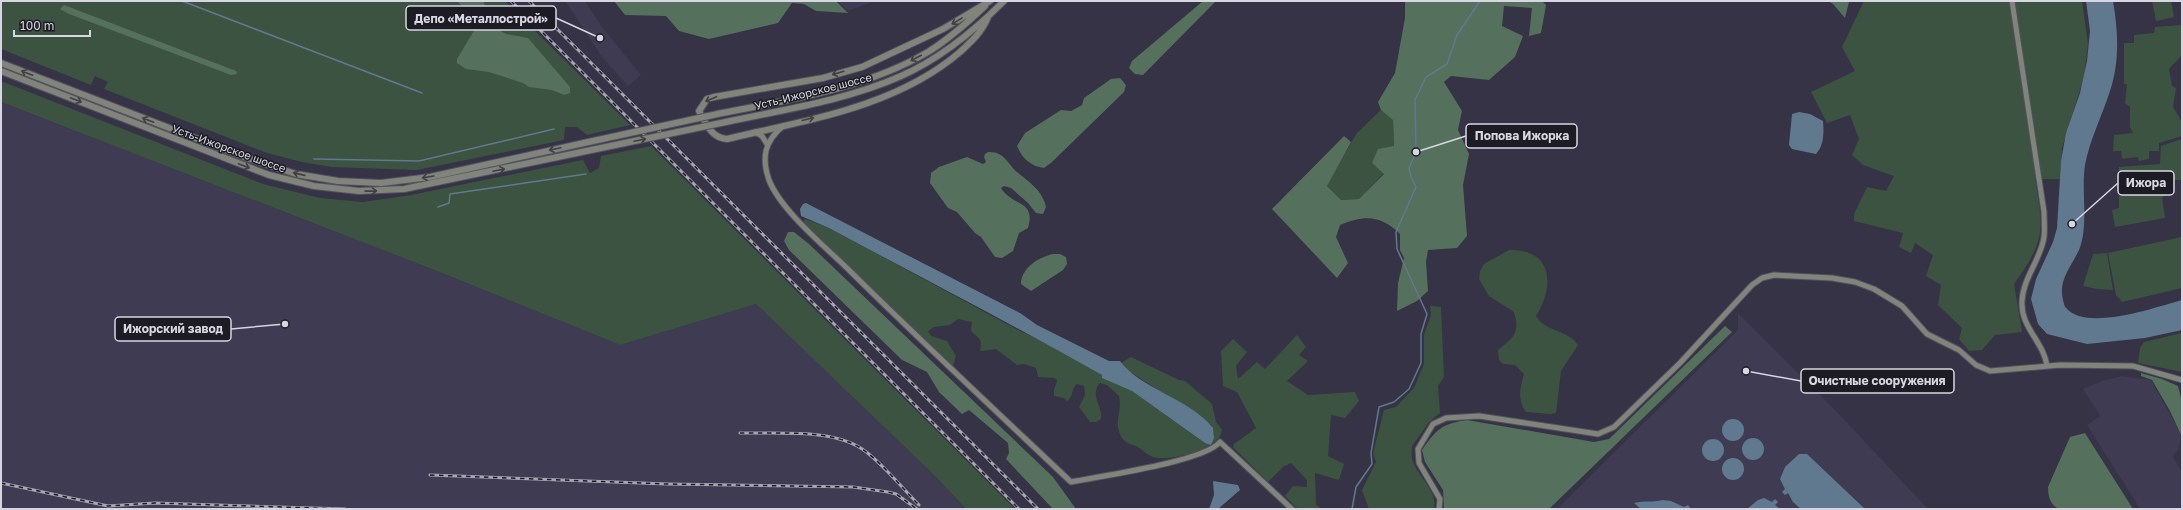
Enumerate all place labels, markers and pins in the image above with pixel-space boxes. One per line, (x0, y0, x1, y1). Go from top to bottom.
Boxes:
callout: Депо «Металлострой» (406, 6, 556, 30)
callout: Попова Ижорка (1466, 124, 1577, 148)
callout: Ижора (2118, 171, 2174, 195)
callout: Ижорский завод (115, 317, 231, 341)
callout: Очистные сооружения (1801, 369, 1954, 393)

